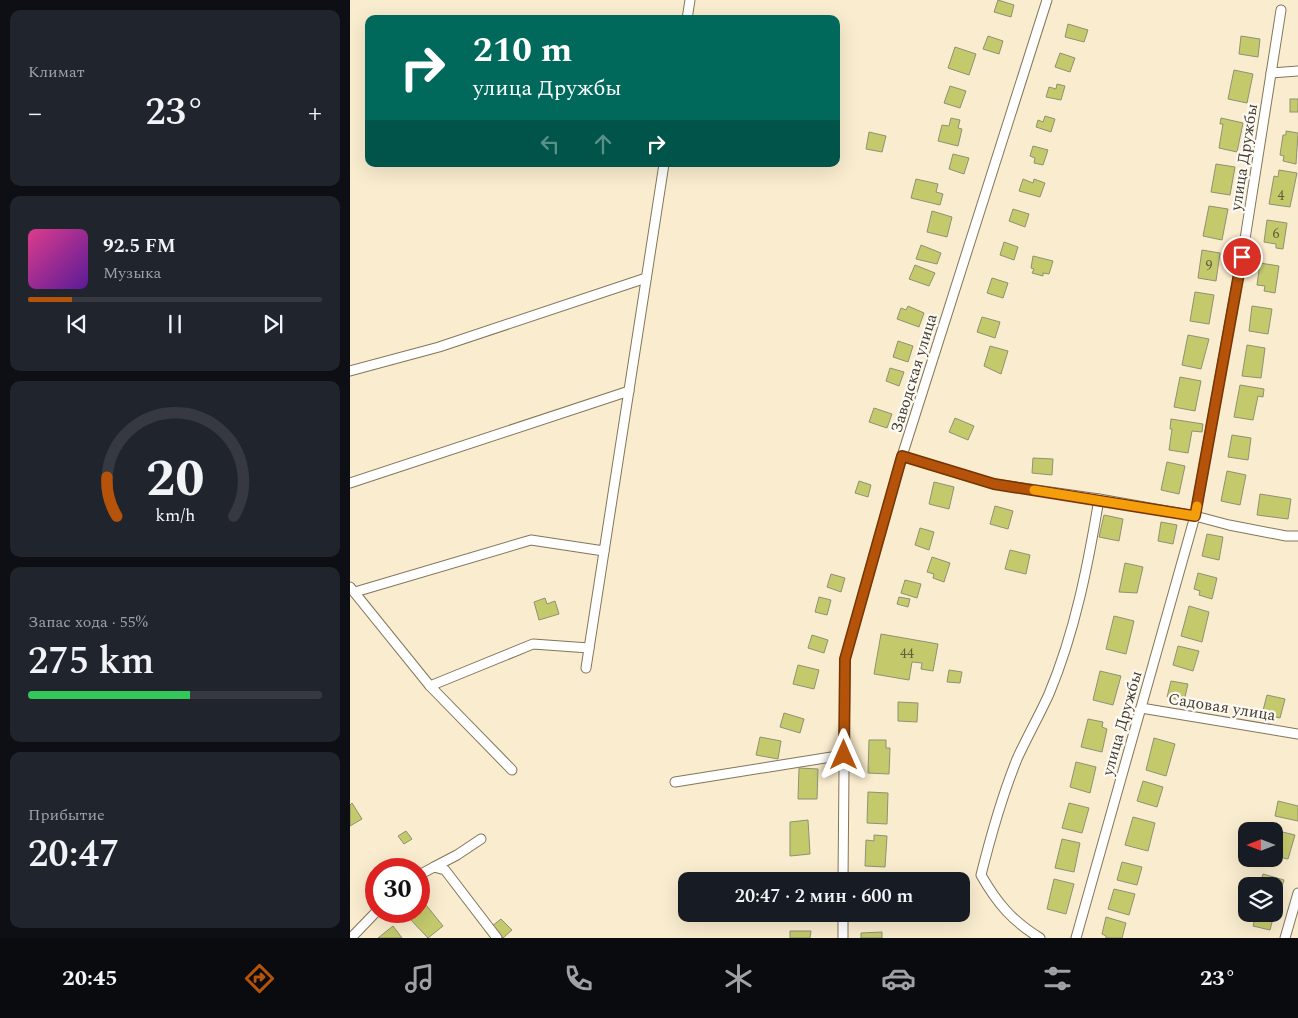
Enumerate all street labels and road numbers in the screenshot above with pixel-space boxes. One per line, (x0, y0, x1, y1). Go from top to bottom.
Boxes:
street label: улица Дружбы (1224, 102, 1264, 213)
street label: Заводская улица (884, 311, 944, 436)
street label: улица Дружбы (1095, 668, 1148, 779)
street label: Садовая улица (1166, 687, 1278, 727)

